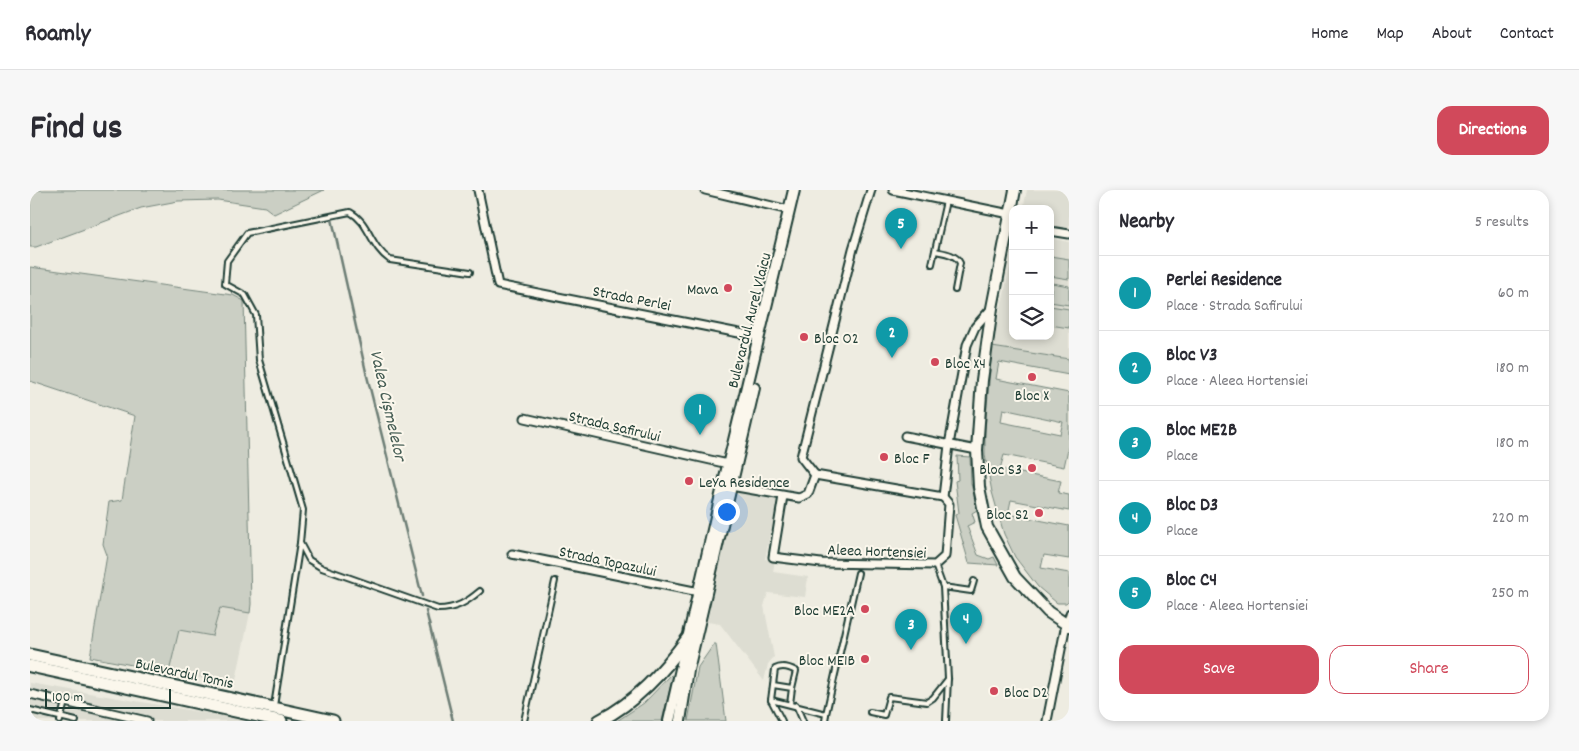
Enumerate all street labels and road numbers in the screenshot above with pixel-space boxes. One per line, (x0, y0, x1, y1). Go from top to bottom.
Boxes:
street label: Bulevardul Aurel Vlaicu (722, 250, 778, 391)
street label: Strada Perlei (591, 281, 673, 318)
street label: Strada Safirului (566, 406, 663, 449)
street label: Aleea Hortensiei (827, 539, 927, 566)
street label: Strada Topazului (557, 541, 658, 584)
street label: Bulevardul Tomis (133, 653, 236, 696)

